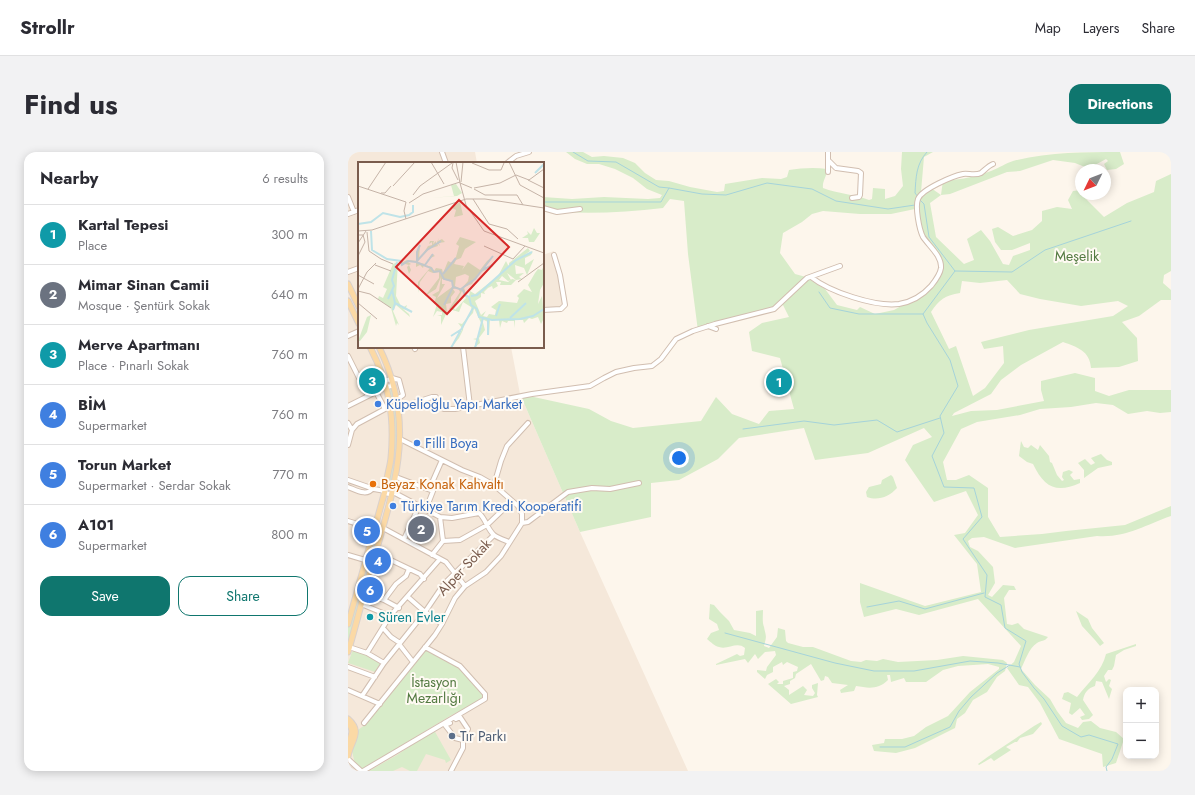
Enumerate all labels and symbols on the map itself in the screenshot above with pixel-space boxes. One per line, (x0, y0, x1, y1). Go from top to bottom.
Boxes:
inset map (358, 162, 544, 348)
north arrow (1075, 164, 1111, 200)
park label: Meşelik (1055, 246, 1100, 266)
pin: 3 (359, 366, 385, 396)
pin: 1 (766, 367, 792, 397)
place label: Küpelioğlu Yapı Market (386, 394, 523, 414)
marker: Küpelioğlu Yapı Market (373, 399, 383, 409)
place label: Filli Boya (425, 433, 478, 453)
marker: Filli Boya (412, 438, 422, 448)
your location (669, 448, 689, 468)
place label: Beyaz Konak Kahvaltı (381, 474, 504, 494)
marker: Beyaz Konak Kahvaltı (368, 479, 378, 489)
place label: Türkiye Tarım Kredi Kooperatifi (401, 496, 582, 516)
marker: Türkiye Tarım Kredi Kooperatifi (388, 501, 398, 511)
pin: 2 (408, 514, 434, 544)
pin: 5 (354, 516, 380, 546)
street label: Alper Sokak (432, 534, 496, 600)
pin: 4 (365, 546, 391, 576)
pin: 6 (357, 575, 383, 605)
place label: Süren Evler (378, 607, 446, 627)
marker: Süren Evler (365, 612, 375, 622)
park label: İstasyon Mezarlığı (407, 672, 461, 708)
place label: Tır Parkı (460, 726, 507, 746)
marker: Tır Parkı (447, 731, 457, 741)

